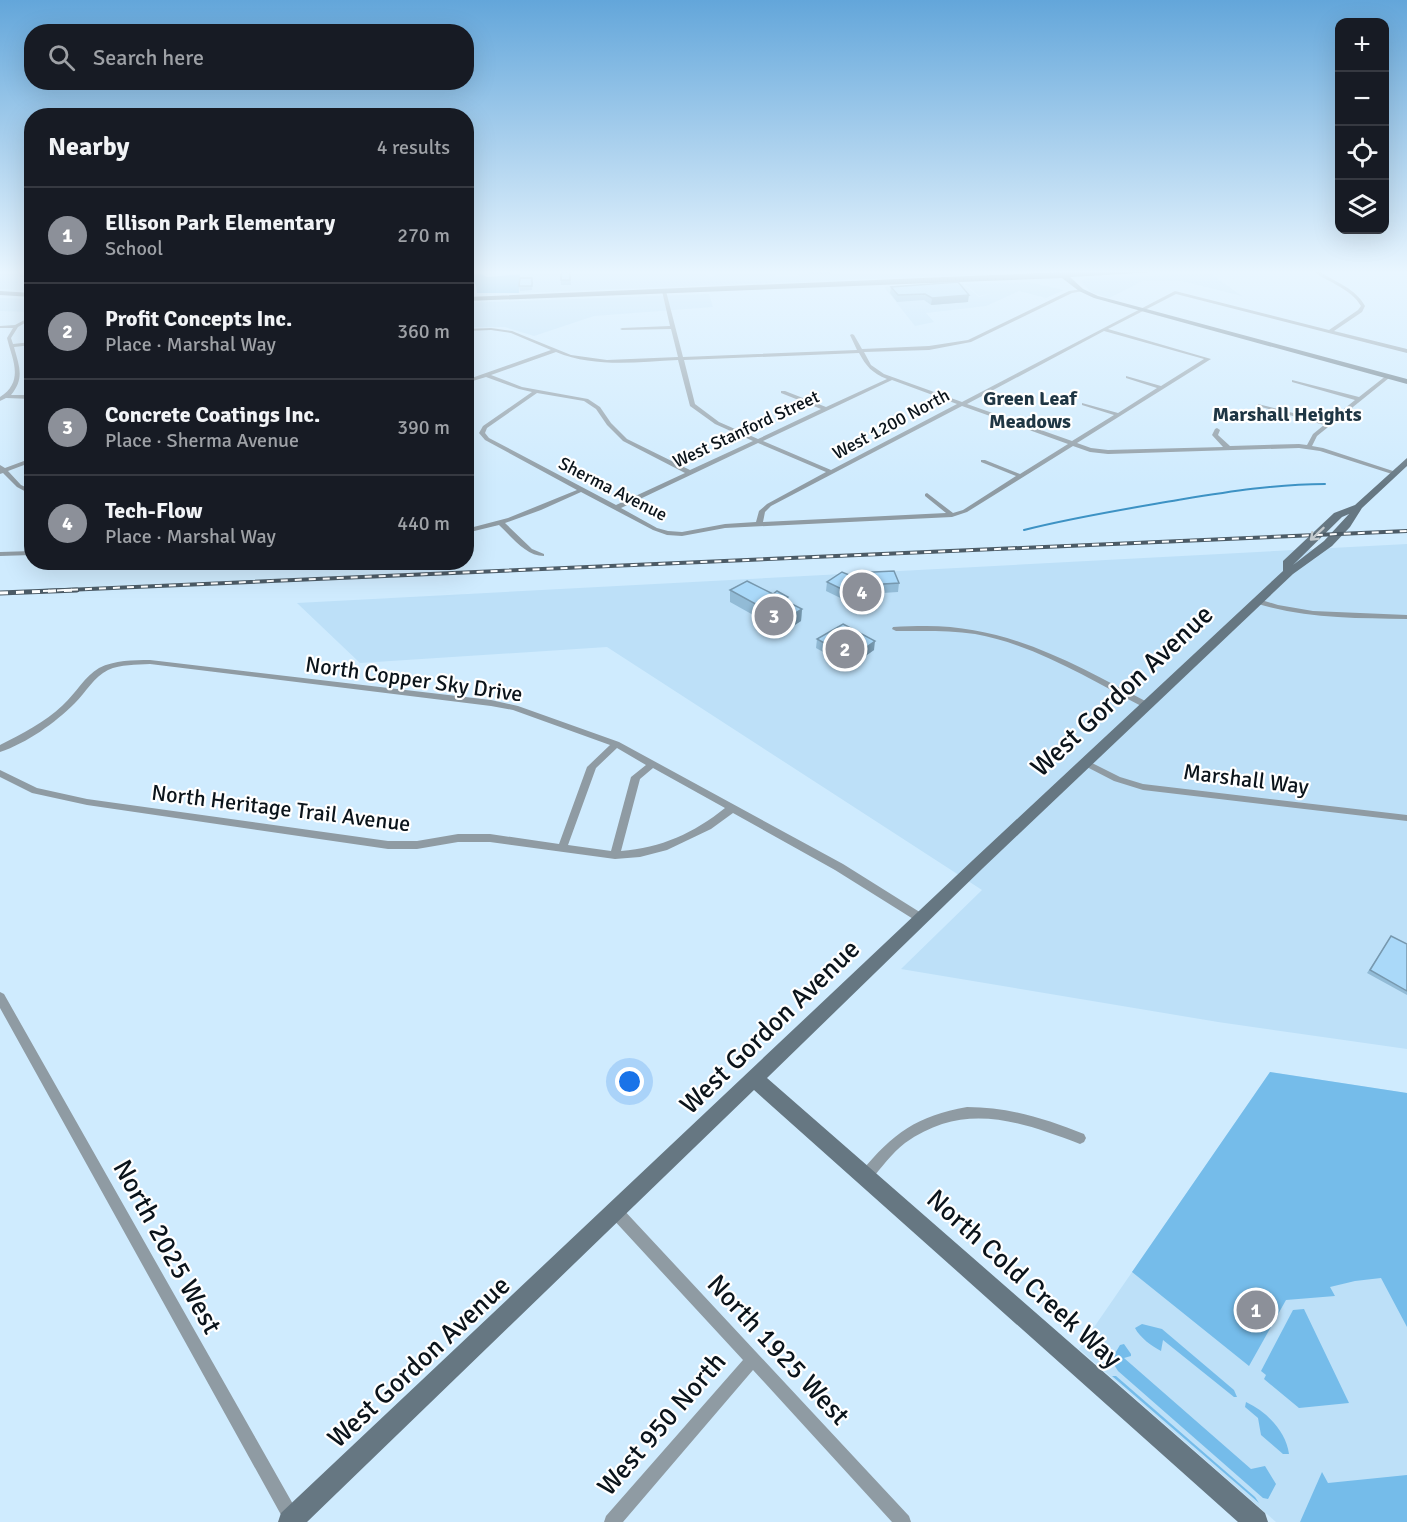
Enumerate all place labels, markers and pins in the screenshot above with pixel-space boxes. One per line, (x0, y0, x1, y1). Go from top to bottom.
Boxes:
pin: 4 (842, 570, 882, 614)
pin: 3 (754, 594, 794, 638)
pin: 2 (826, 626, 864, 672)
pin: 1 (1236, 1288, 1276, 1332)

